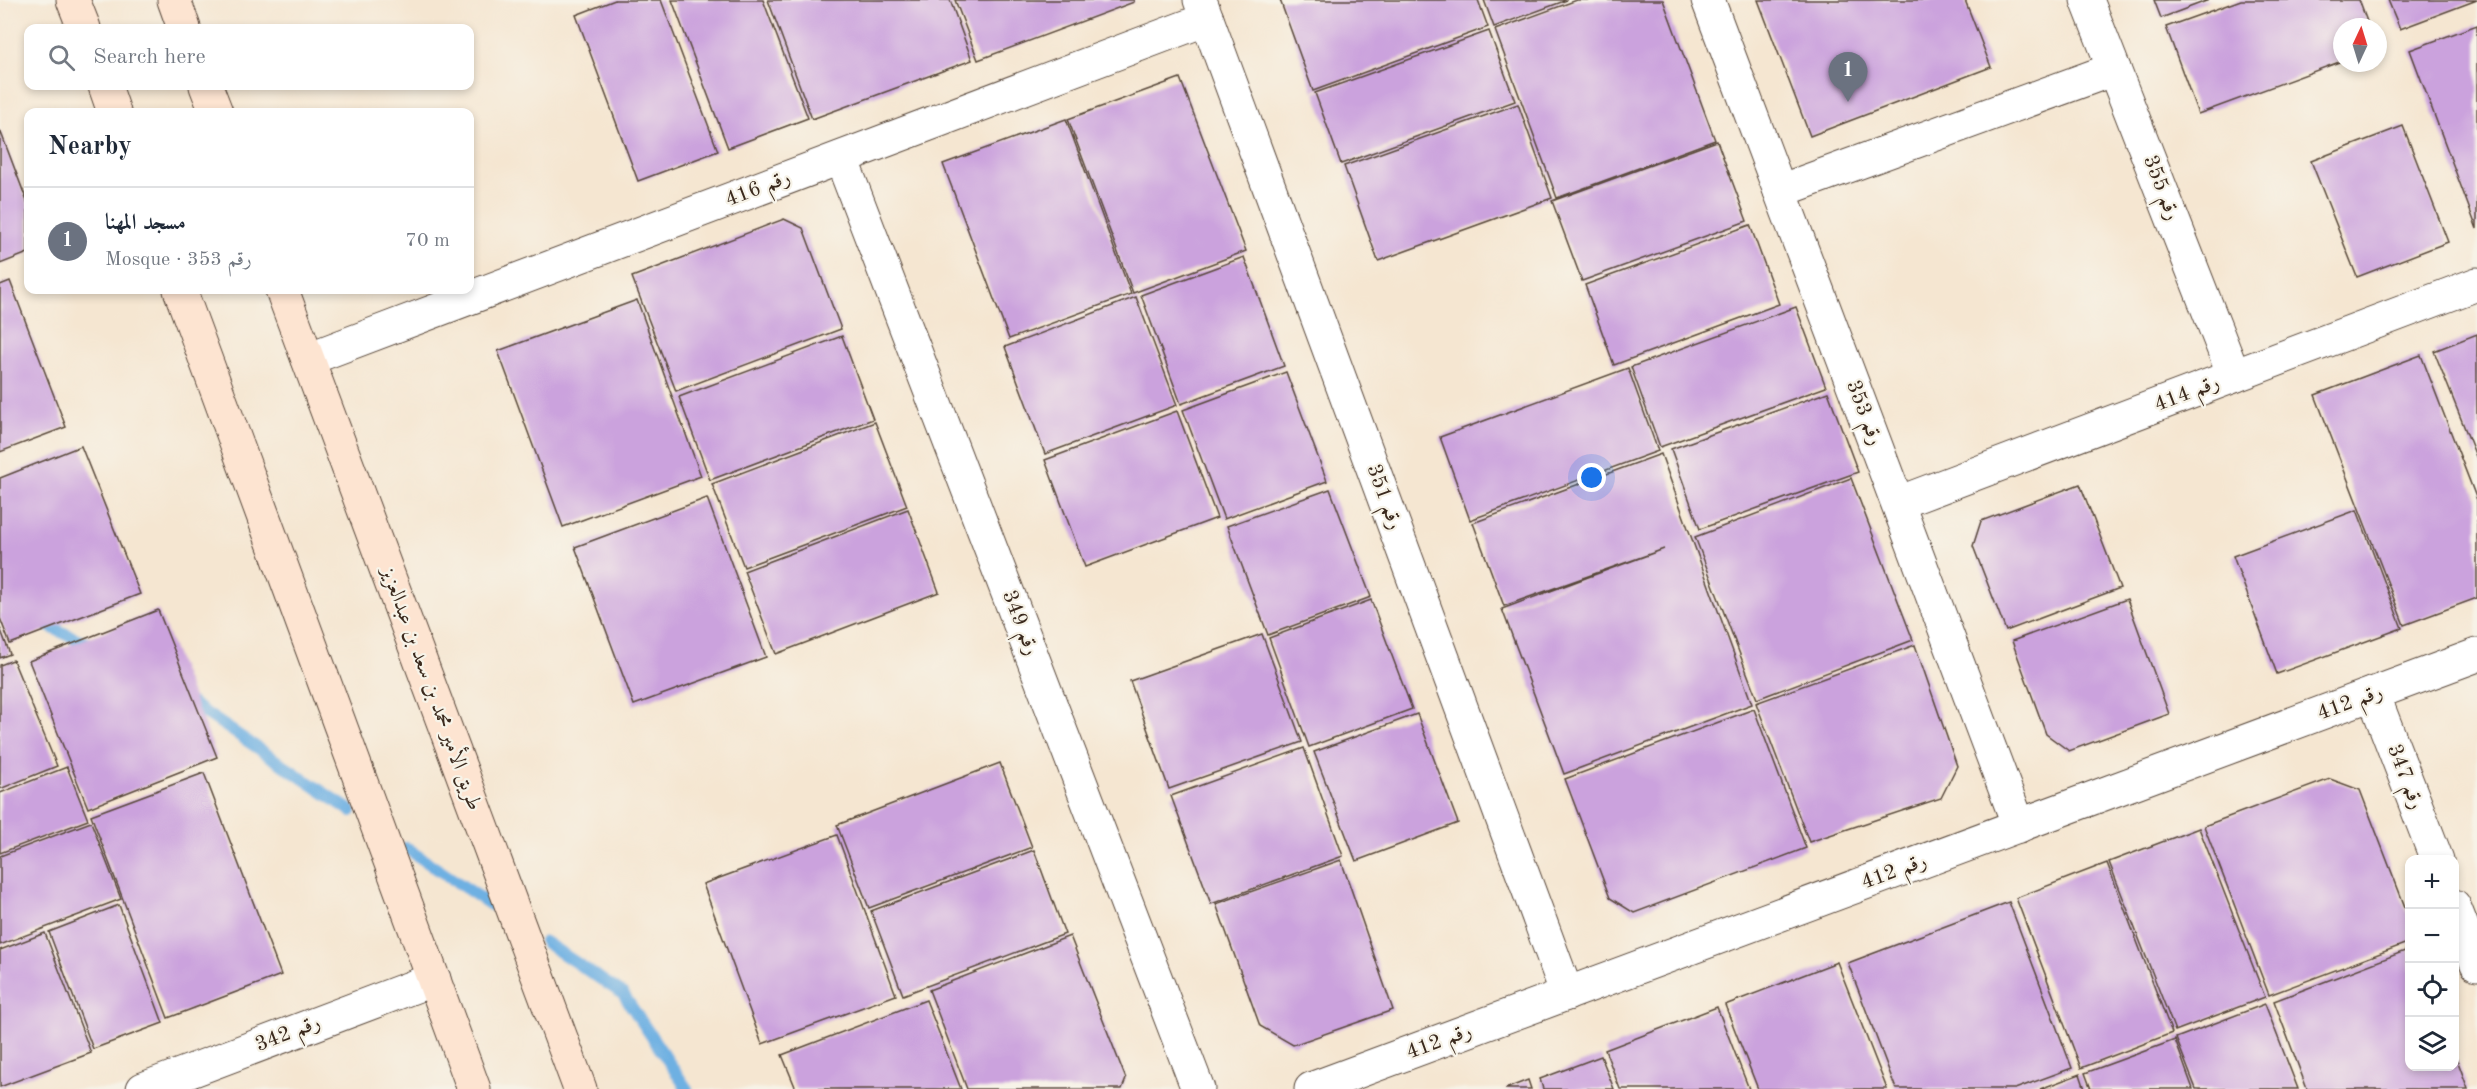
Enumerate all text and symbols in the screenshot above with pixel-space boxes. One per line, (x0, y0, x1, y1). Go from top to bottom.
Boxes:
north arrow (2333, 18, 2387, 72)
search box (24, 24, 474, 90)
icon: search (45, 41, 78, 74)
text: Search here (93, 46, 206, 68)
pin: 1 (1828, 52, 1868, 102)
text: Nearby (48, 134, 132, 160)
street label: رقم 355 (2132, 153, 2183, 226)
street label: رقم 416 (723, 167, 796, 218)
text: مسجد المهنا (105, 212, 186, 234)
text: 1 (62, 231, 73, 251)
text: 70 m (405, 231, 450, 251)
text: Mosque · رقم 353 (105, 250, 252, 270)
street label: رقم 414 (2152, 372, 2225, 423)
street label: رقم 353 (1835, 378, 1886, 451)
street label: رقم 351 (1355, 461, 1405, 535)
your location (1577, 463, 1606, 492)
street label: طريق الأمير محمد بن سعد بن عبدالعزيز (375, 561, 491, 814)
street label: رقم 349 (991, 588, 1042, 661)
street label: رقم 412 (2314, 682, 2388, 732)
street label: رقم 347 (2376, 742, 2427, 815)
street label: رقم 412 (1858, 851, 1932, 901)
map controls (2405, 855, 2459, 1071)
button: + (2405, 855, 2459, 909)
button: − (2405, 909, 2459, 963)
button: locate (2405, 963, 2459, 1017)
street label: رقم 342 (253, 1012, 326, 1063)
button: layers (2405, 1017, 2459, 1071)
street label: رقم 412 (1403, 1021, 1477, 1071)

